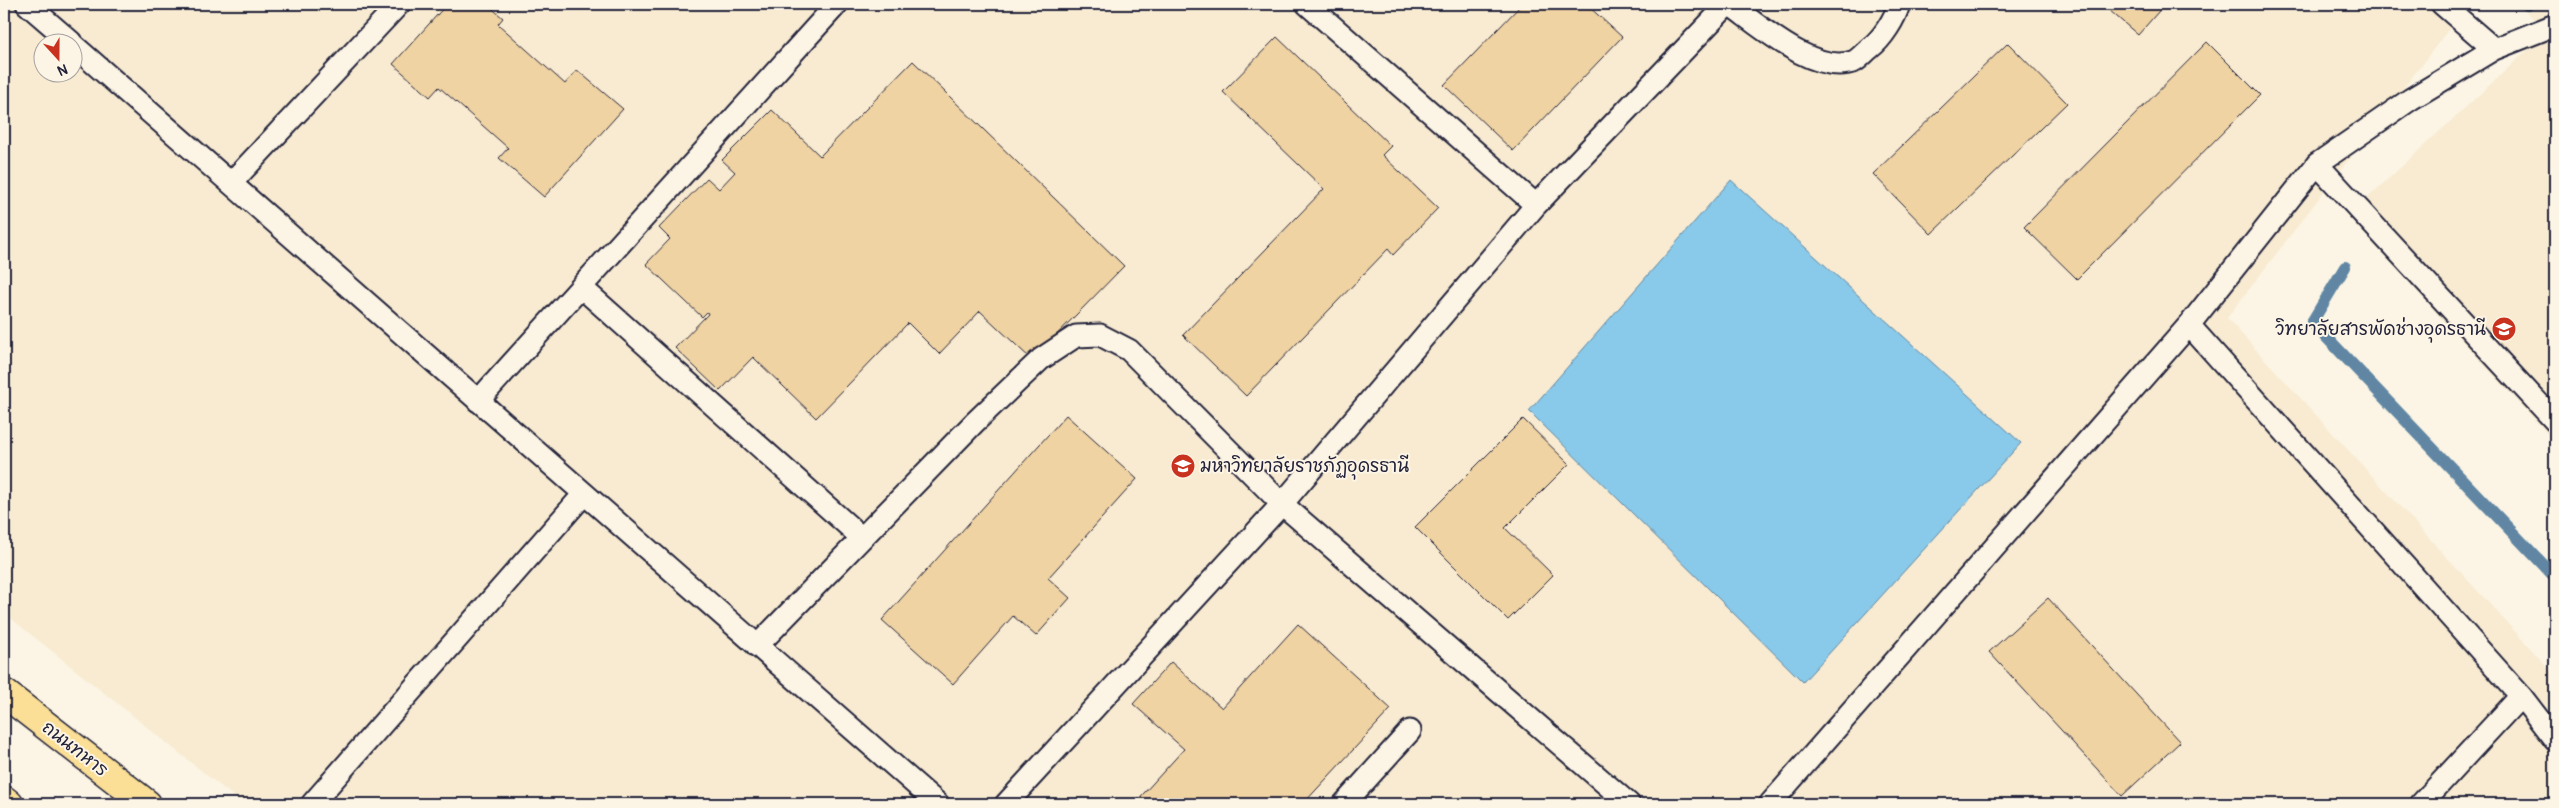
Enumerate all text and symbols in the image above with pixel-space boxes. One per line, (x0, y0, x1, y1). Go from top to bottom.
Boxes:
north arrow (32, 32, 82, 82)
text: N (55, 60, 70, 79)
school or university icon: วิทยาลัยสารพัดช่างอุดรธานี (2491, 316, 2517, 342)
place label: วิทยาลัยสารพัดช่างอุดรธานี (2275, 317, 2486, 343)
school or university icon: มหาวิทยาลัยราชภัฏอุดรธานี (1170, 453, 1196, 479)
place label: มหาวิทยาลัยราชภัฏอุดรธานี (1200, 454, 1409, 480)
street label: ถนนทหาร (37, 716, 113, 782)

